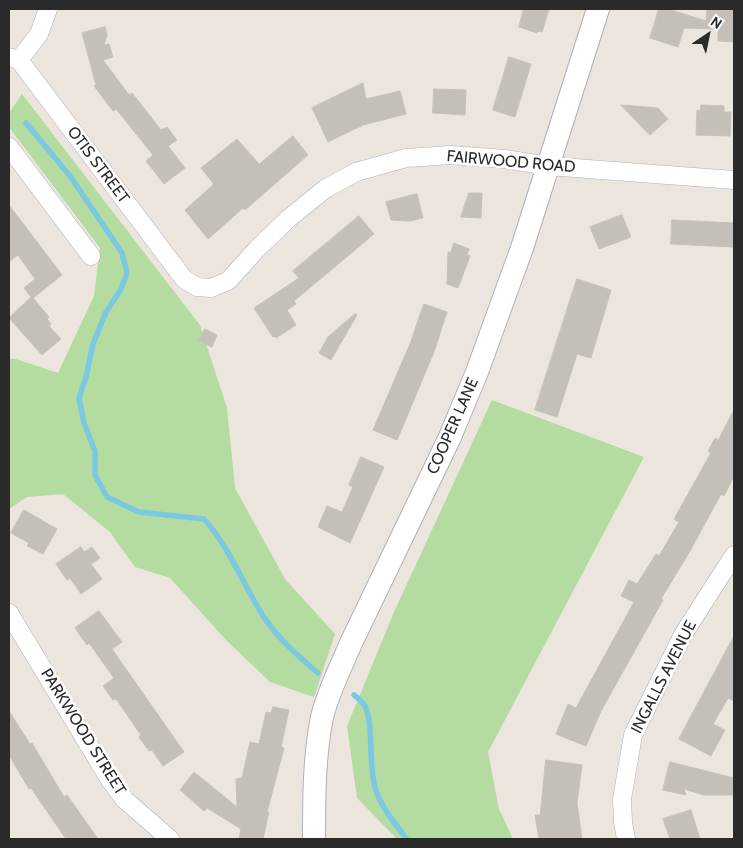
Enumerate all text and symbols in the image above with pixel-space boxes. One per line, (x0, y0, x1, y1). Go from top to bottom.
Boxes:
north arrow (683, 10, 733, 60)
text: N (707, 12, 726, 33)
street label: OTIS STREET (63, 123, 133, 207)
street label: FAIRWOOD ROAD (446, 147, 576, 177)
street label: COOPER LANE (423, 375, 483, 477)
street label: INGALLS AVENUE (627, 617, 701, 737)
street label: PARKWOOD STREET (36, 665, 130, 799)

